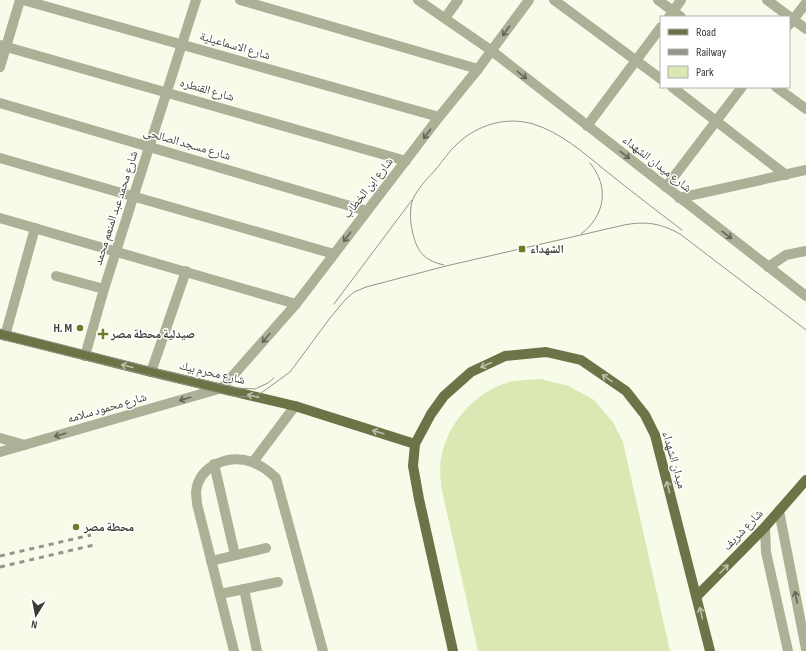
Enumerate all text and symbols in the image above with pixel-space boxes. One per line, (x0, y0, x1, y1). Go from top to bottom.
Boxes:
legend (660, 16, 790, 88)
text: Road (696, 25, 716, 40)
one-way arrow (502, 26, 510, 37)
street label: شارع الاسماعيلية (198, 29, 272, 63)
text: Railway (696, 45, 727, 60)
text: Park (696, 65, 714, 80)
one-way arrow (517, 71, 528, 79)
street label: شارع القنطره (178, 75, 236, 105)
street label: شارع مسجد الصالحى (142, 124, 233, 164)
one-way arrow (422, 128, 431, 139)
street label: شارع ميدان الشهداء (619, 132, 695, 196)
street label: شارع محمد عبد المنعم محمد (90, 149, 142, 267)
one-way arrow (619, 151, 630, 159)
street label: شارع ابن الخطاب (340, 155, 396, 221)
one-way arrow (343, 231, 351, 242)
one-way arrow (722, 231, 733, 239)
place label: الشهداء (530, 242, 564, 257)
marker: الشهداء (517, 244, 527, 254)
place label: H. M (53, 321, 72, 336)
marker: H. M (75, 323, 85, 333)
place label: صيدلية محطة مصر (110, 327, 195, 342)
marker: صيدلية محطة مصر (98, 329, 108, 339)
one-way arrow (262, 333, 271, 343)
street label: شارع محرم بيك (178, 358, 247, 388)
one-way arrow (121, 362, 134, 369)
one-way arrow (480, 362, 492, 369)
one-way arrow (602, 374, 613, 382)
street label: شارع محمود سلامه (66, 389, 148, 426)
one-way arrow (247, 391, 260, 399)
one-way arrow (178, 396, 191, 403)
one-way arrow (372, 428, 385, 435)
street label: ميدان الشهداء (659, 430, 689, 490)
one-way arrow (53, 432, 66, 439)
one-way arrow (664, 481, 672, 494)
street label: شارع شريف (720, 506, 766, 554)
place label: محطة مصر (83, 520, 134, 535)
marker: محطة مصر (71, 522, 81, 532)
one-way arrow (719, 564, 729, 574)
one-way arrow (791, 590, 799, 603)
north arrow (16, 595, 56, 635)
one-way arrow (696, 607, 704, 620)
text: N (30, 617, 38, 631)

